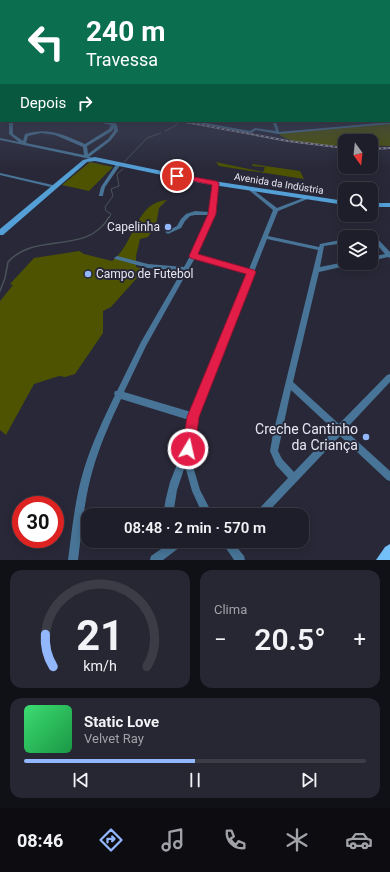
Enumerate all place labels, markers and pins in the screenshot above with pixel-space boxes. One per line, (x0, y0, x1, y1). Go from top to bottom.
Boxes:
pin (160, 159, 194, 193)
place label: Capelinha (107, 220, 160, 234)
marker: Capelinha (163, 222, 173, 232)
place label: Campo de Futebol (96, 267, 193, 281)
marker: Campo de Futebol (83, 269, 93, 279)
place label: Creche Cantinho da Criança (255, 421, 358, 453)
marker: Creche Cantinho da Criança (361, 432, 371, 442)

